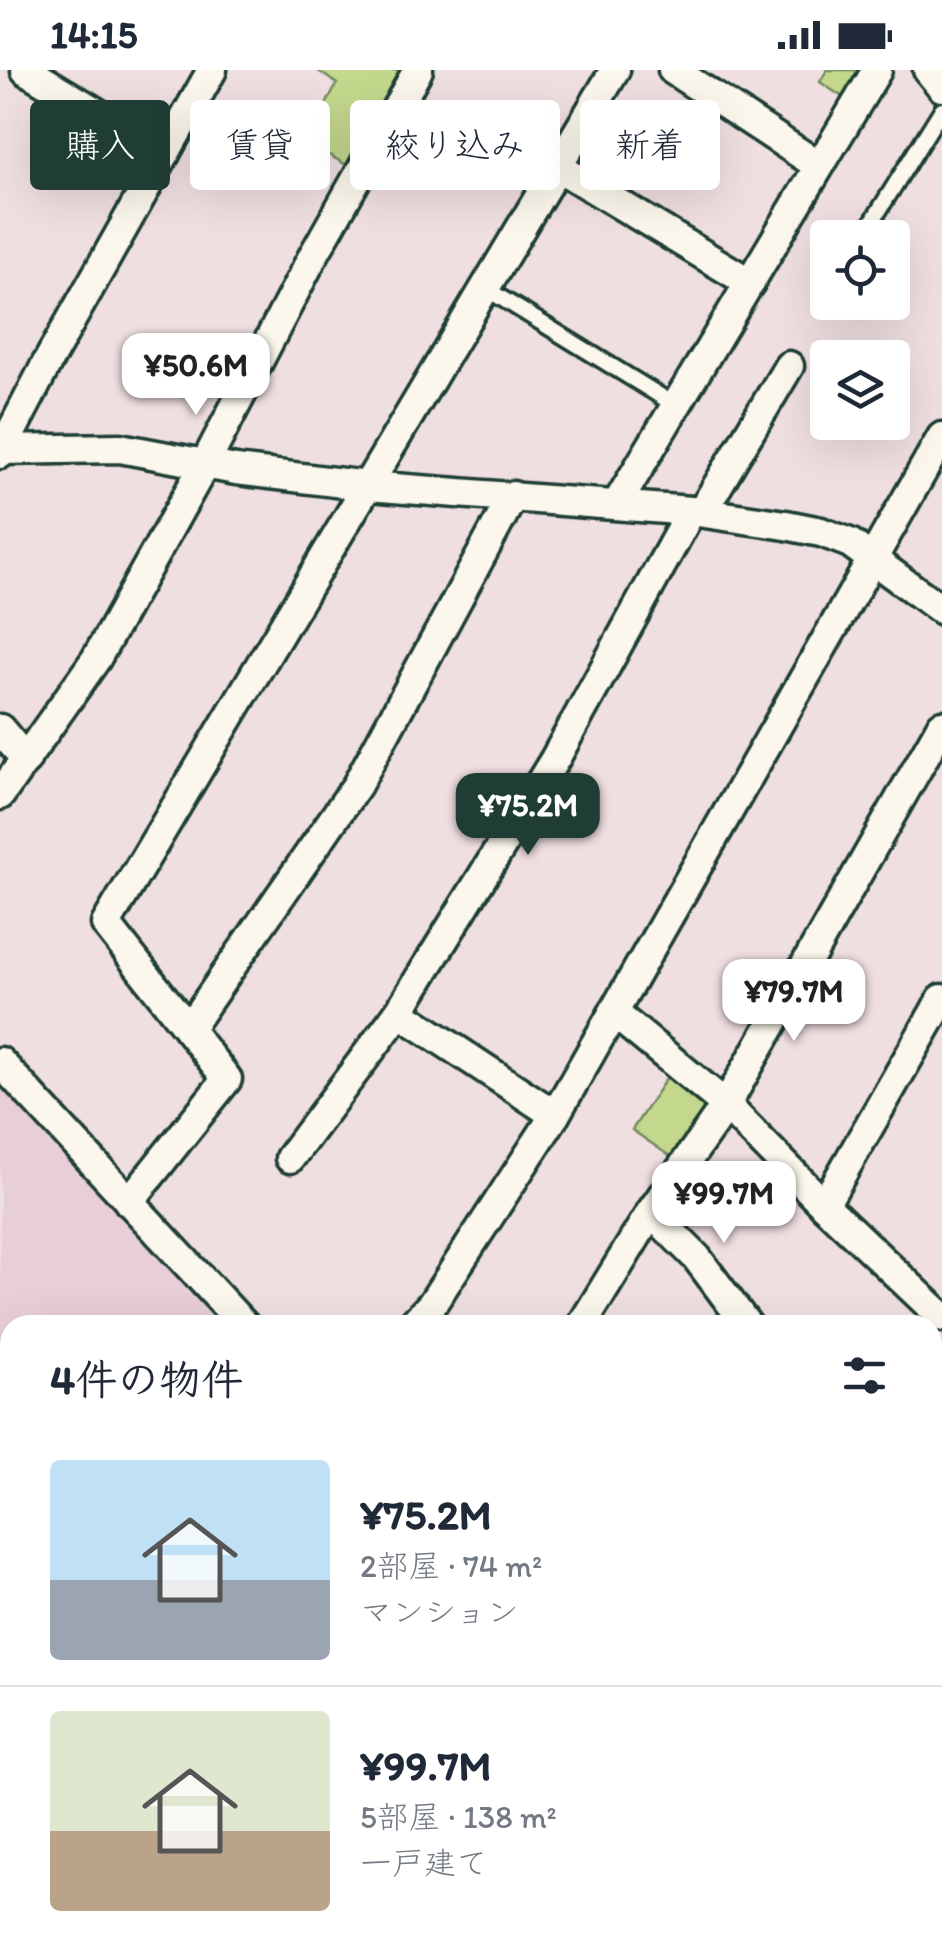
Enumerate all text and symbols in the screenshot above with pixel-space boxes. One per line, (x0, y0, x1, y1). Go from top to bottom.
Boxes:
text: 14:15 (50, 12, 137, 58)
chip: 購入 (30, 100, 170, 190)
chip: 賃貸 (190, 100, 330, 190)
chip: 絞り込み (350, 100, 560, 190)
chip: 新着 (580, 100, 720, 190)
map controls (810, 220, 910, 440)
button: locate (810, 220, 910, 320)
pin: ¥50.6M (115, 333, 277, 418)
button: layers (810, 340, 910, 440)
text: ¥50.6M (144, 346, 248, 384)
pin: ¥75.2M (447, 773, 609, 858)
text: ¥75.2M (478, 786, 578, 824)
pin: ¥79.7M (713, 959, 875, 1044)
text: ¥79.7M (744, 972, 844, 1010)
pin: ¥99.7M (643, 1161, 805, 1246)
text: ¥99.7M (674, 1174, 774, 1212)
icon: filters (837, 1348, 892, 1403)
text: 4件の物件 (50, 1354, 243, 1405)
text: ¥75.2M (360, 1489, 492, 1540)
icon: home (130, 1500, 250, 1620)
text: 2部屋 · 74 m² (360, 1547, 542, 1585)
text: マンション (360, 1593, 519, 1631)
text: ¥99.7M (360, 1740, 492, 1791)
icon: home (130, 1751, 250, 1871)
text: 5部屋 · 138 m² (360, 1798, 557, 1836)
text: 一戸建て (360, 1844, 488, 1882)

